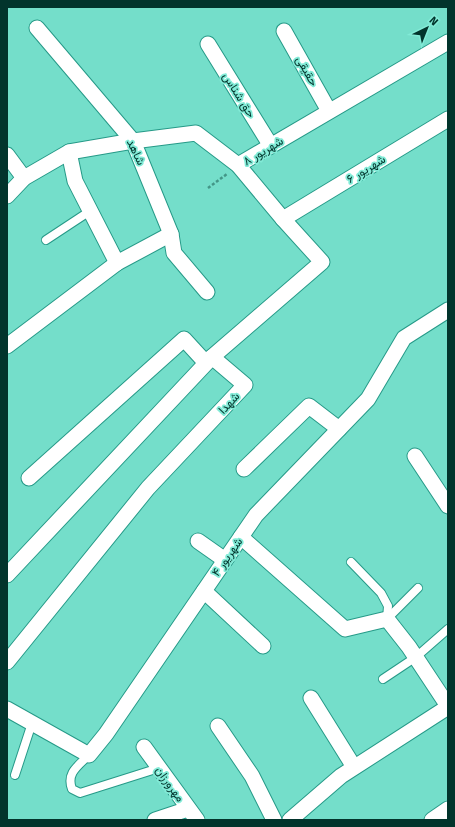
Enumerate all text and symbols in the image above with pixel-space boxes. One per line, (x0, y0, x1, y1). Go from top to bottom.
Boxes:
north arrow (407, 8, 447, 48)
text: N (426, 14, 441, 28)
street label: حقیقی (292, 54, 321, 89)
street label: حق شناس (219, 70, 258, 121)
street label: شهریور ۸ (240, 134, 286, 169)
street label: شاهد (124, 137, 148, 167)
street label: شهریور ۶ (344, 152, 389, 187)
street label: شهدا (215, 389, 243, 417)
street label: شهریور ۴ (209, 535, 246, 580)
street label: مهرورزان (152, 764, 188, 805)

